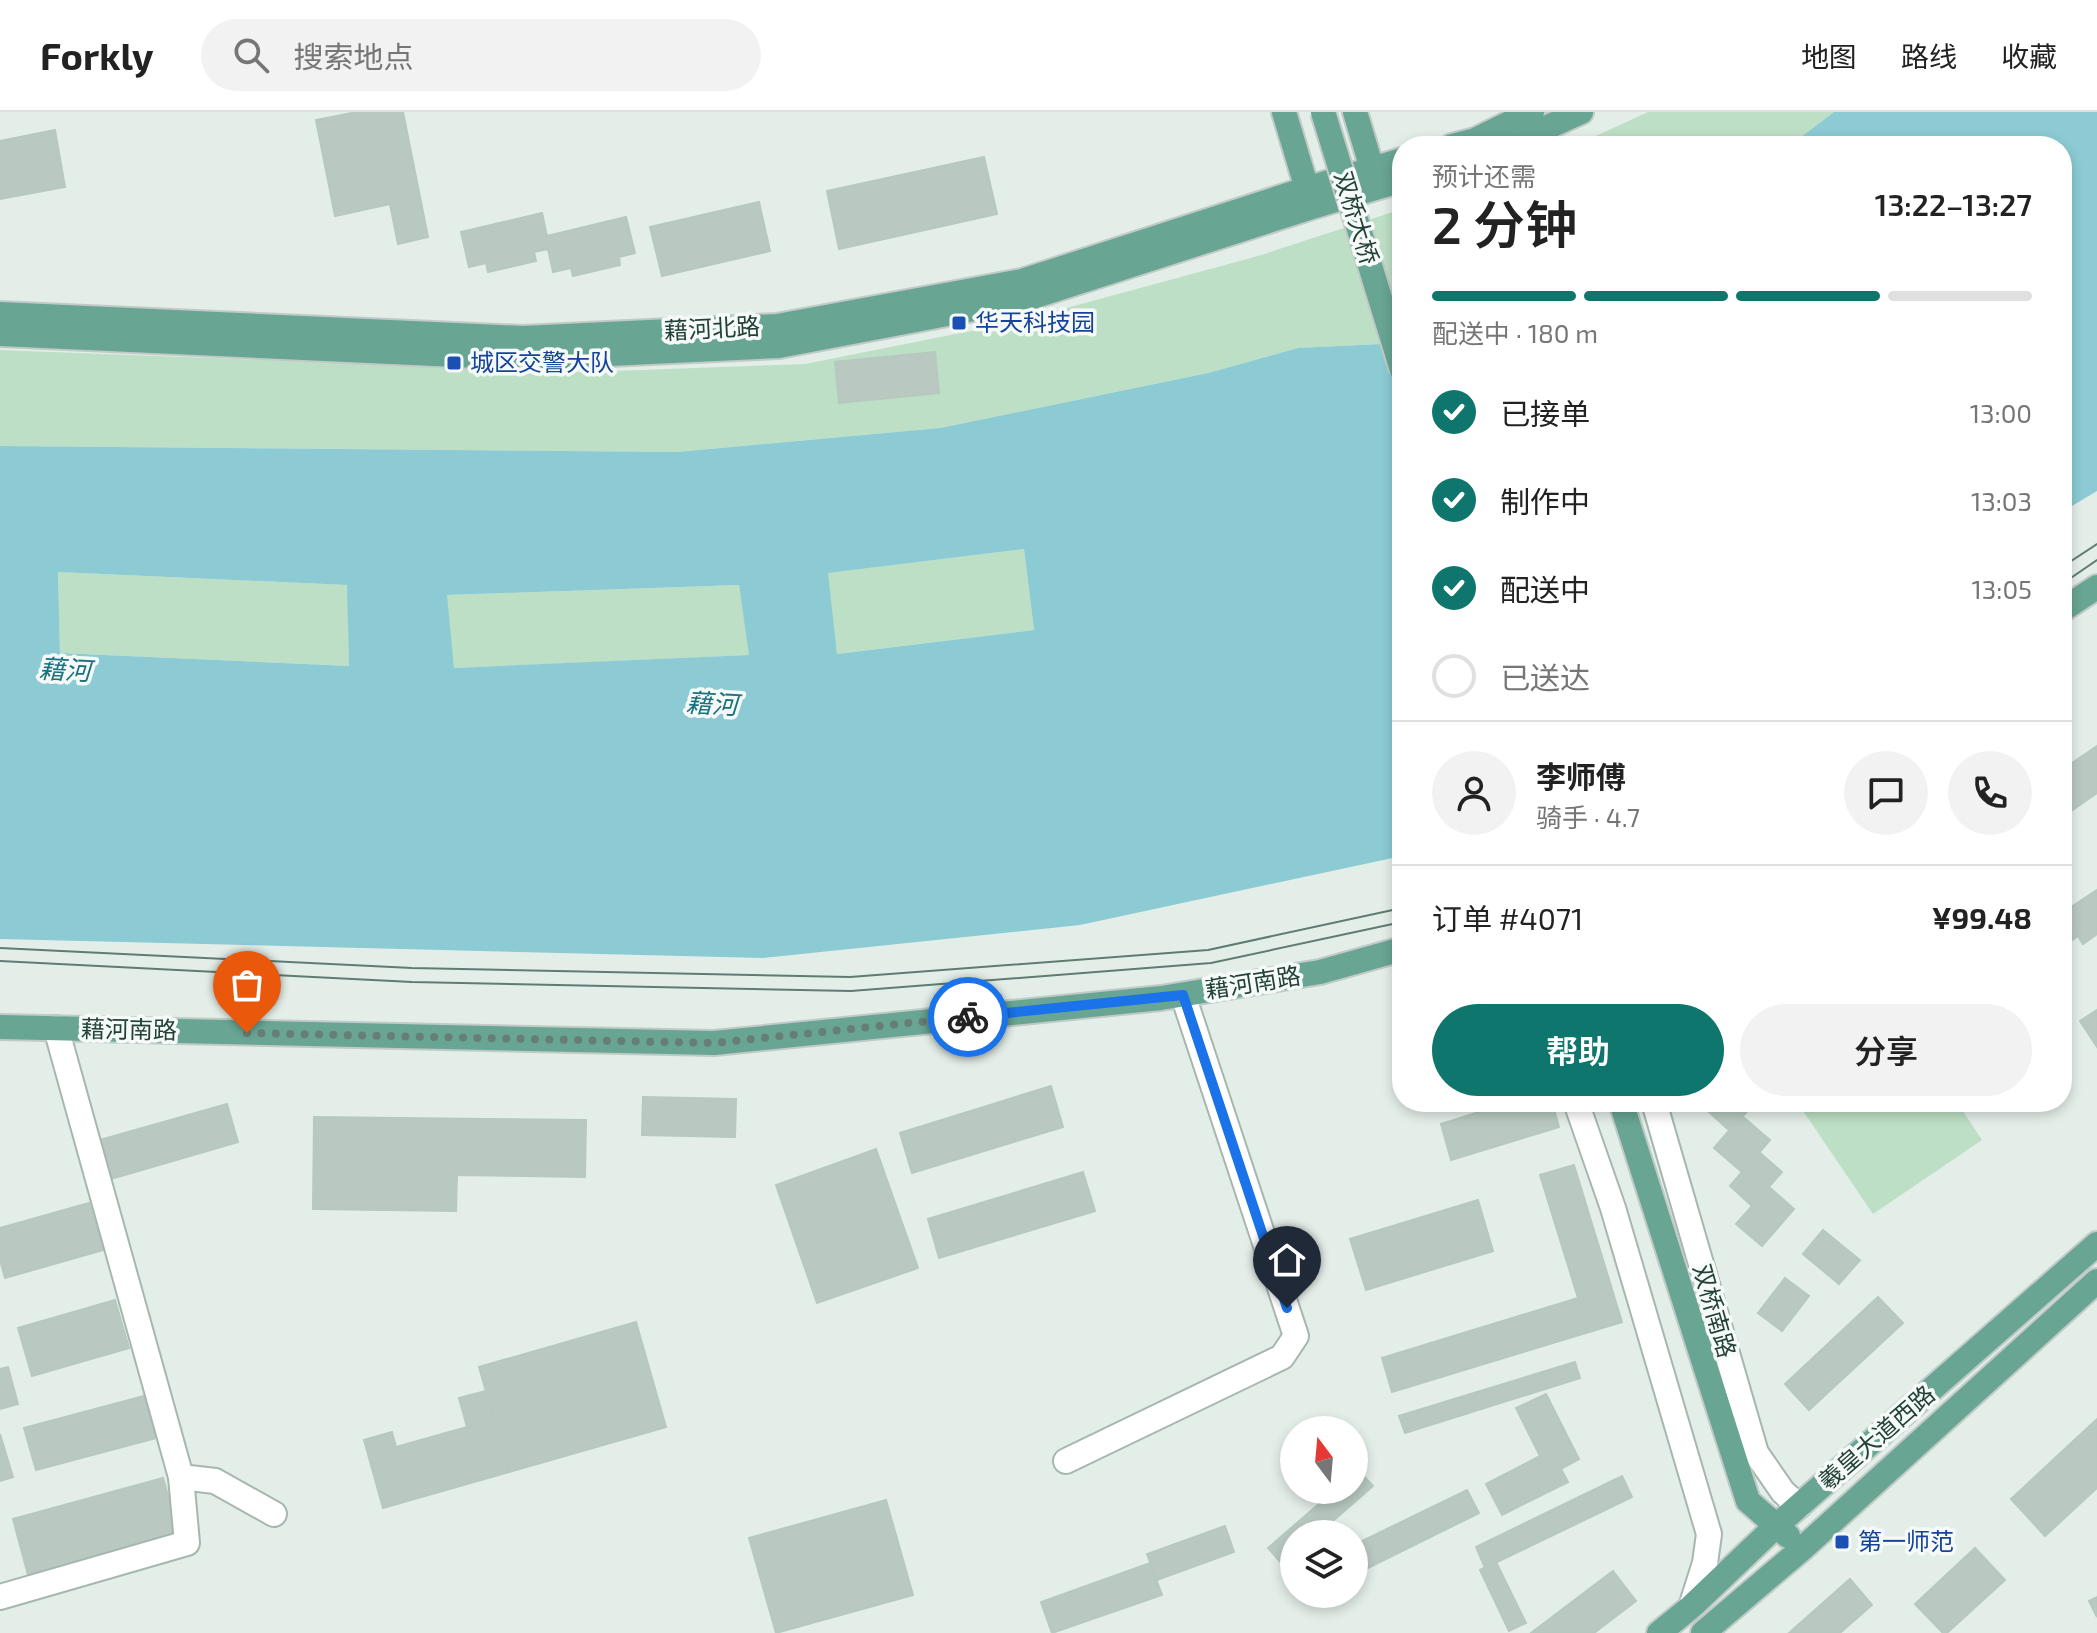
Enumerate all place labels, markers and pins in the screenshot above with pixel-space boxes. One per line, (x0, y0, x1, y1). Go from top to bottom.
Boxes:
place label: 华天科技园 (975, 307, 1095, 336)
marker: 华天科技园 (950, 314, 968, 332)
place label: 城区交警大队 (470, 347, 614, 376)
marker: 城区交警大队 (445, 354, 463, 372)
pin (213, 951, 281, 1033)
pin (1253, 1226, 1321, 1308)
place label: 第一师范 (1858, 1526, 1954, 1555)
marker: 第一师范 (1833, 1533, 1851, 1551)

